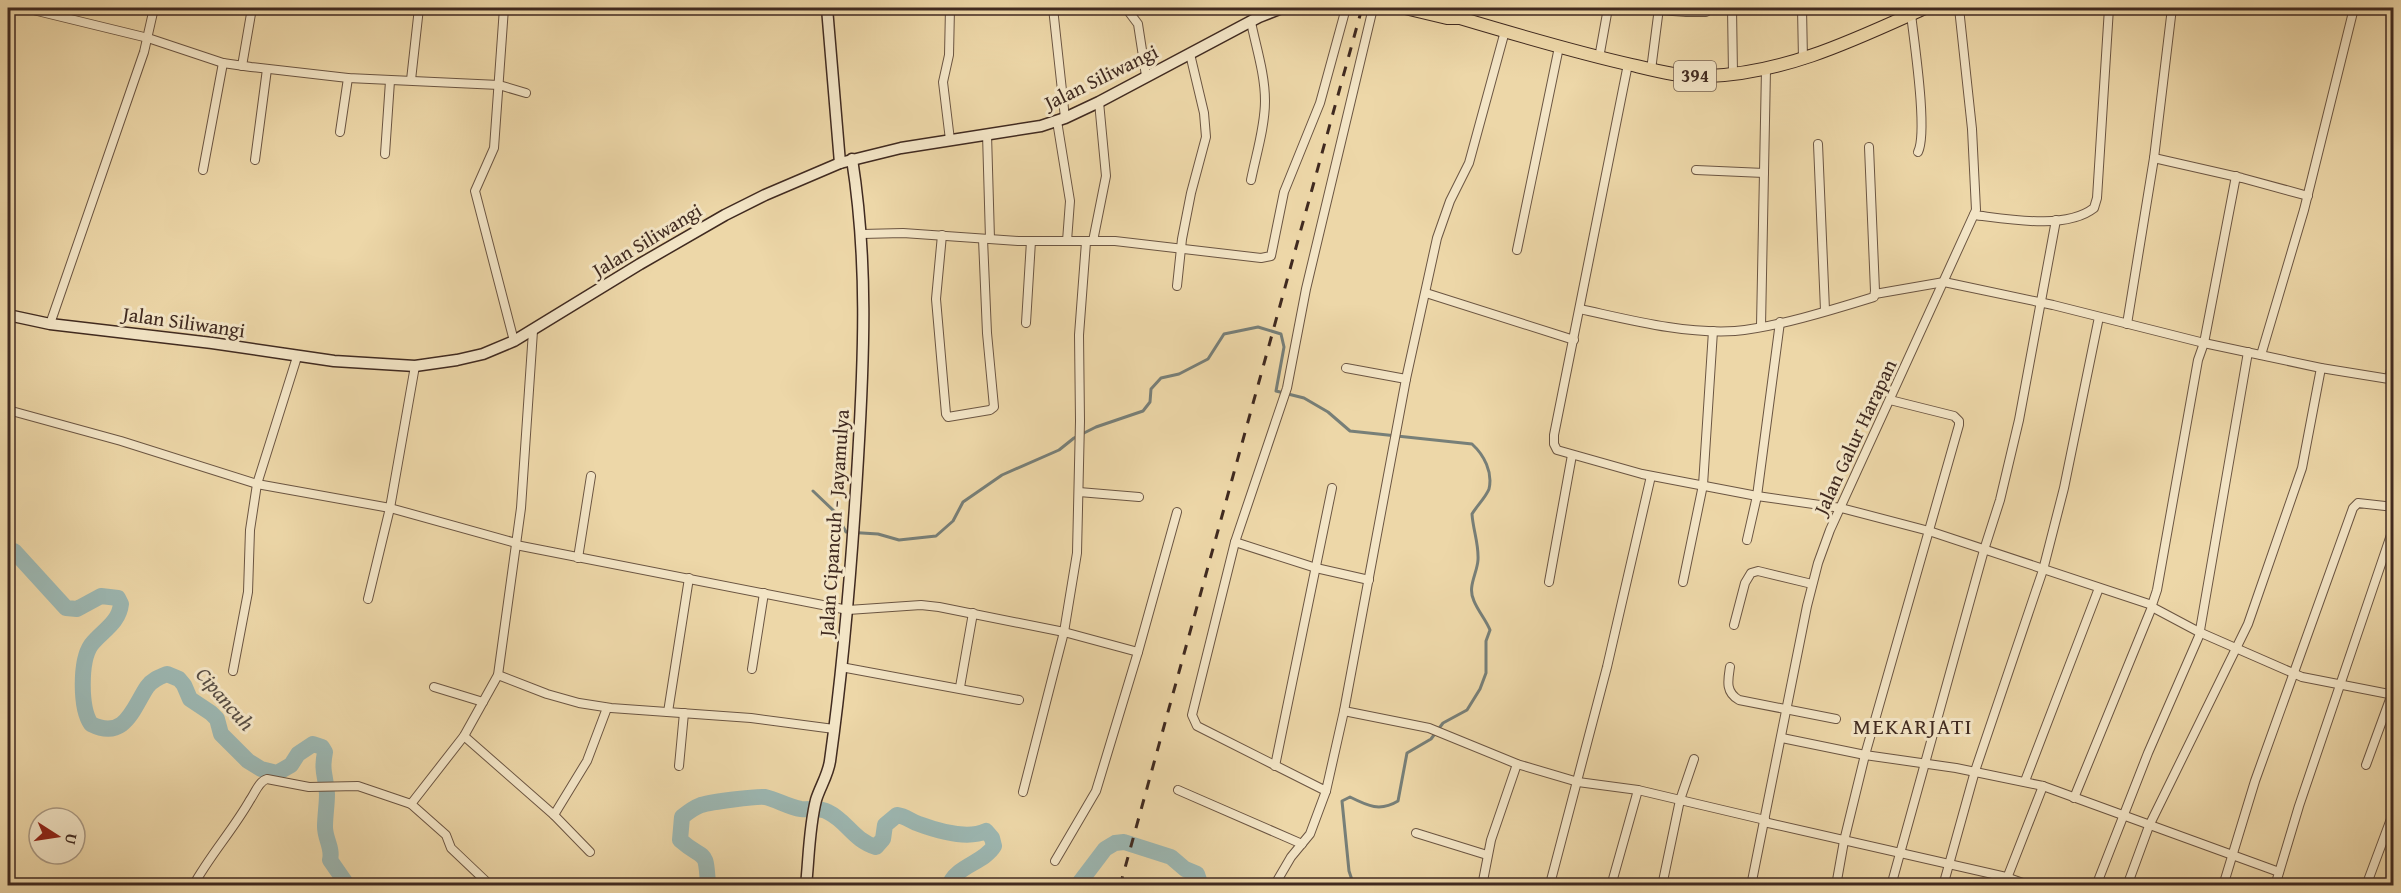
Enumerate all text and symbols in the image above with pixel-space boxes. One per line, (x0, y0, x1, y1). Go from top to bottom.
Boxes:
street label: Jalan Siliwangi (1036, 36, 1163, 118)
road number: 394 (1674, 61, 1716, 91)
street label: Jalan Siliwangi (584, 195, 707, 285)
street label: Jalan Siliwangi (118, 298, 247, 344)
street label: Jalan Galur Harapan (1805, 354, 1903, 522)
street label: Jalan Cipancuh - Jayamulya (811, 408, 856, 641)
water label: Cipancuh (189, 660, 262, 738)
district label: MEKARJATI (1853, 710, 1973, 742)
north arrow (27, 806, 87, 866)
text: U (59, 831, 85, 847)

